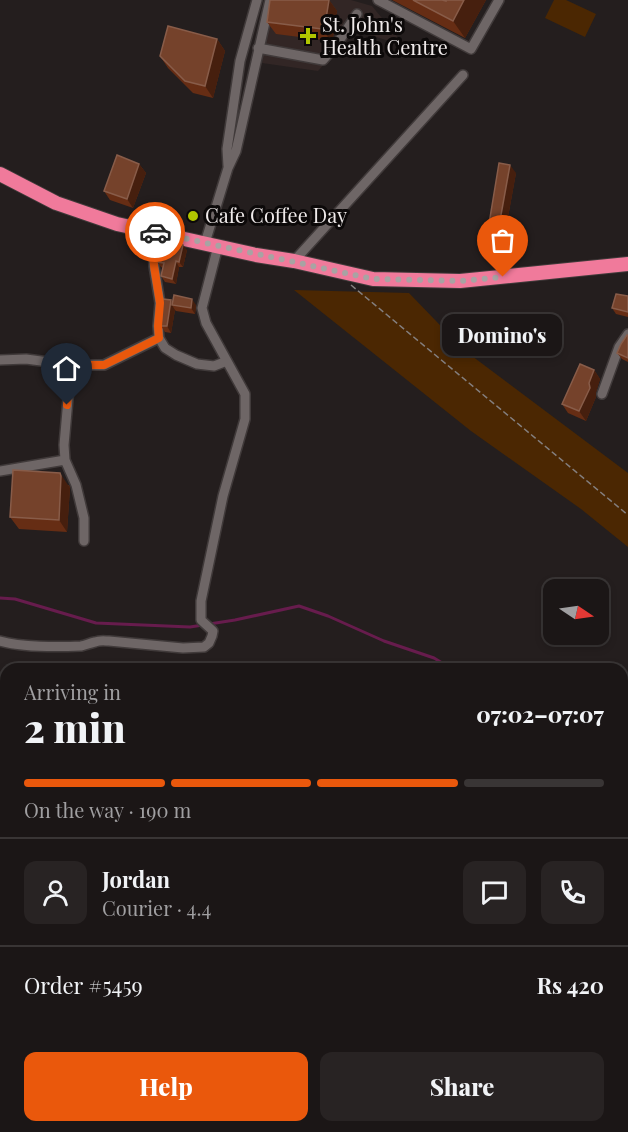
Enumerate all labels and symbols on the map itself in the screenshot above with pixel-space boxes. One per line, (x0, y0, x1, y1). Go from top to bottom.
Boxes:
place label: St. John's Health Centre (322, 10, 448, 60)
marker: St. John's Health Centre (299, 27, 317, 45)
place label: Cafe Coffee Day (205, 201, 347, 228)
courier (125, 202, 185, 262)
marker: Cafe Coffee Day (186, 209, 200, 223)
pin (477, 215, 528, 277)
callout: Domino's (443, 313, 563, 355)
pin (41, 343, 92, 405)
north arrow (543, 579, 609, 645)

